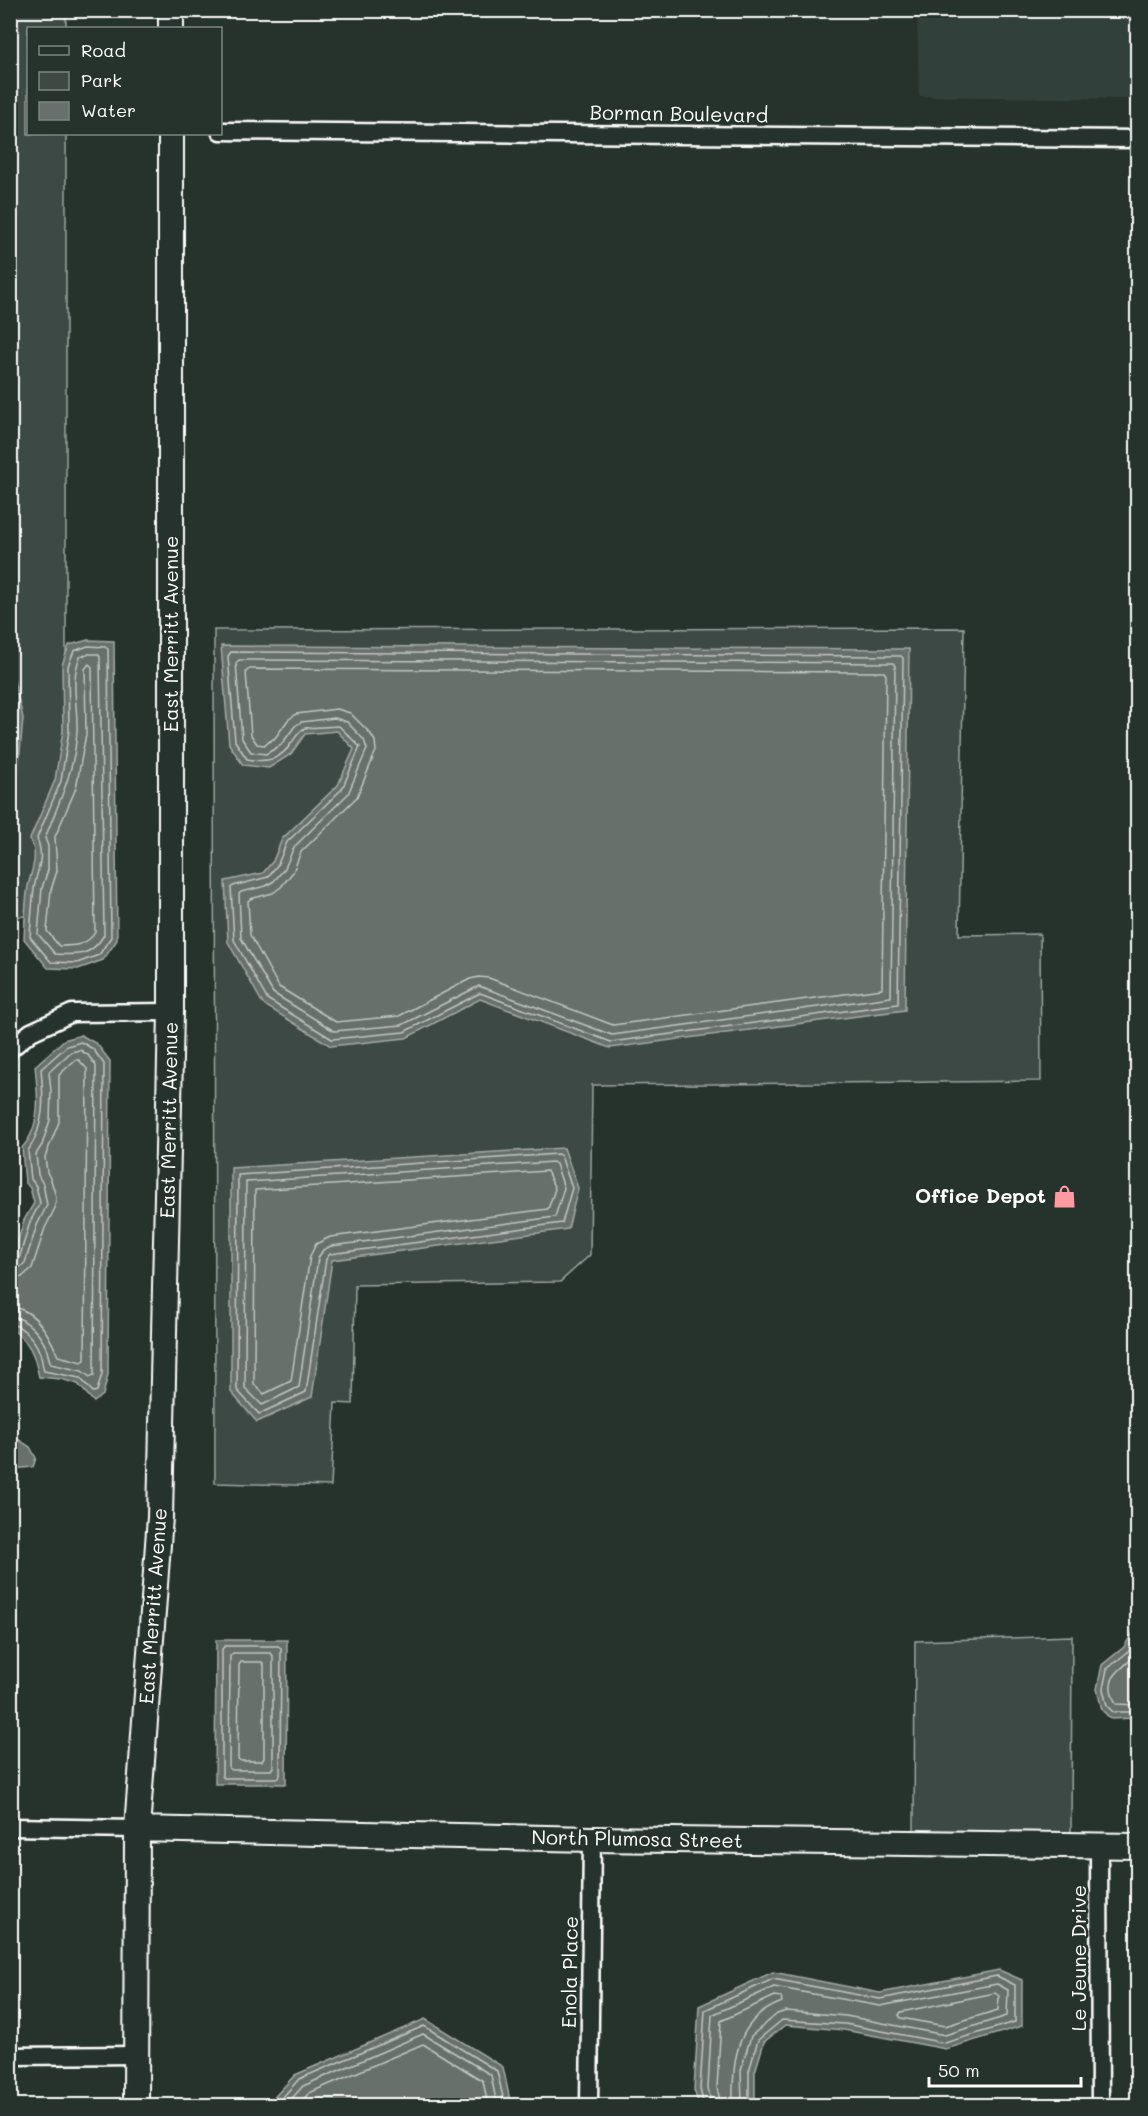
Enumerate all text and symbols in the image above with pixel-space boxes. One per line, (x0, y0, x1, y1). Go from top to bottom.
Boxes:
legend (27, 27, 222, 135)
text: Road (81, 38, 126, 62)
text: Park (81, 68, 122, 92)
text: Water (81, 98, 136, 122)
street label: Borman Boulevard (590, 98, 769, 128)
street label: East Merritt Avenue (157, 536, 183, 732)
street label: East Merritt Avenue (153, 1021, 183, 1218)
place label: Office Depot (915, 1182, 1046, 1208)
shop icon: Office Depot (1051, 1183, 1077, 1209)
street label: East Merritt Avenue (132, 1507, 172, 1705)
street label: North Plumosa Street (531, 1823, 743, 1853)
street label: Le Jeune Drive (1065, 1885, 1091, 2031)
street label: Enola Place (555, 1916, 583, 2028)
scale bar (929, 2050, 1080, 2088)
text: 50 m (938, 2058, 980, 2082)

